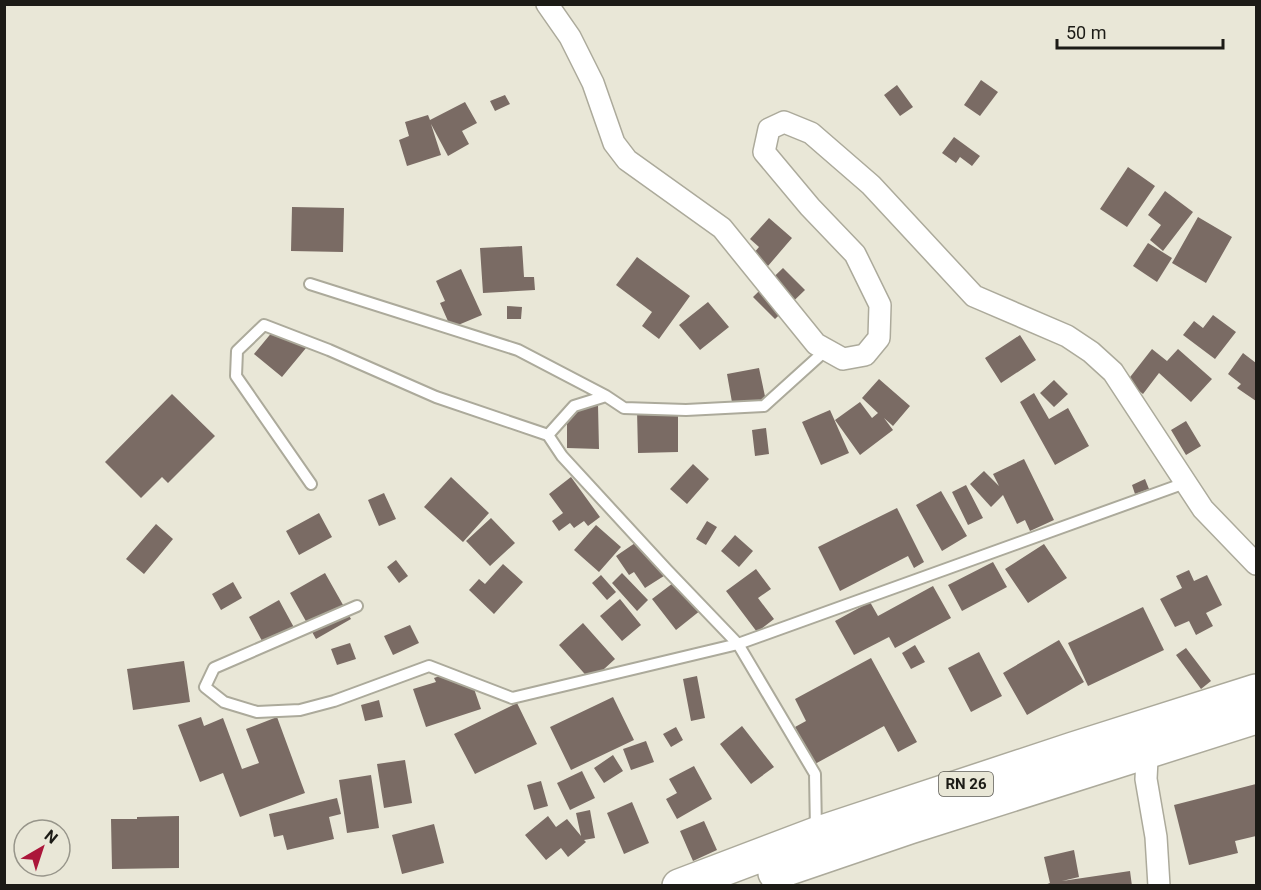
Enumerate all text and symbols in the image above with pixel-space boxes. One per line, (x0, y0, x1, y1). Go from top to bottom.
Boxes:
scale bar (1057, 12, 1224, 50)
text: 50 m (1066, 22, 1106, 43)
road number: RN 26 (939, 772, 993, 796)
north arrow (12, 818, 72, 878)
text: N (41, 826, 61, 848)

